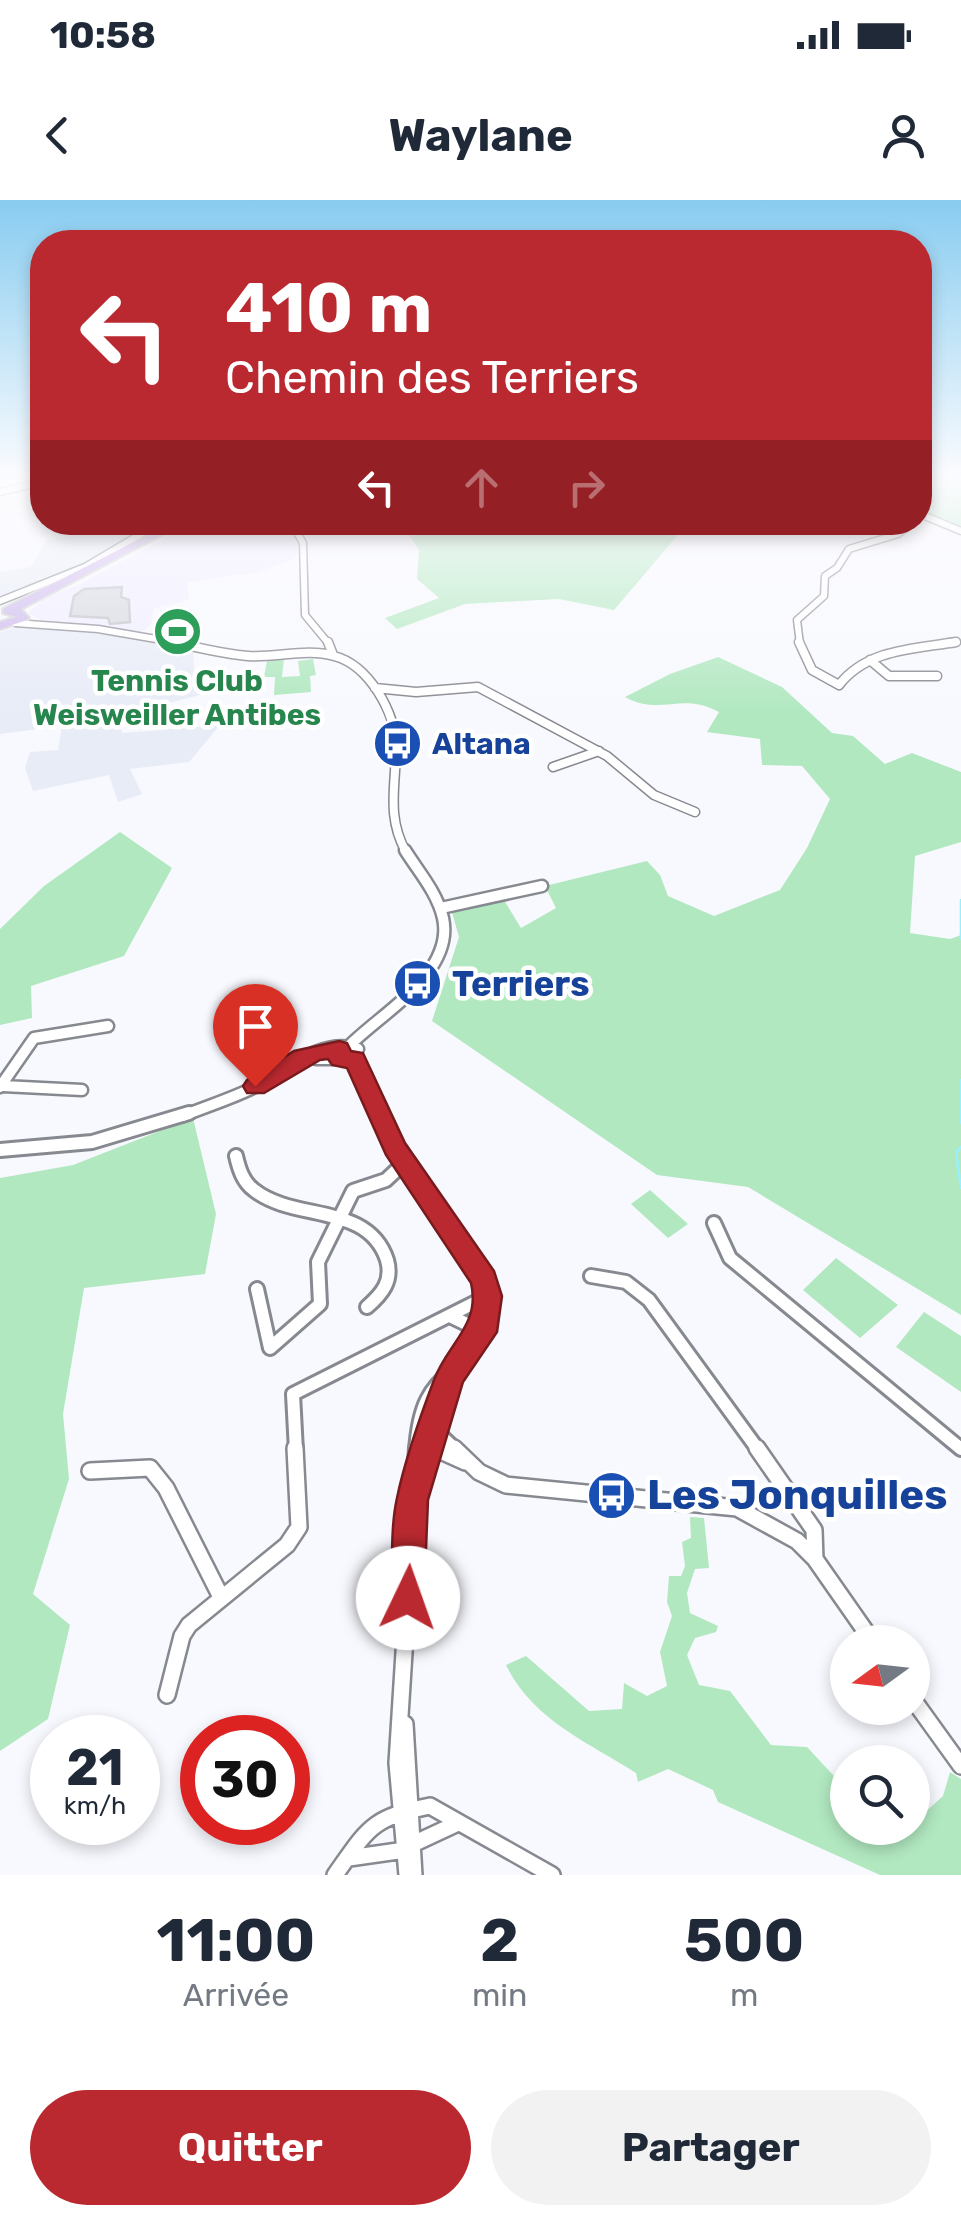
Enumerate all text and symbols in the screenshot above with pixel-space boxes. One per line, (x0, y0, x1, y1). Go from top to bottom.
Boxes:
text: 10:58 (50, 12, 156, 58)
icon: back (30, 108, 85, 163)
icon: person (876, 108, 931, 163)
text: Waylane (388, 109, 573, 162)
text: 410 m (225, 267, 433, 350)
icon: left (60, 270, 190, 400)
text: Chemin des Terriers (225, 351, 639, 404)
icon: left (349, 460, 404, 515)
icon: ahead (454, 460, 509, 515)
icon: right (559, 460, 614, 515)
sports icon: Tennis Club Weisweiller Antibes (151, 606, 203, 658)
place label: Tennis Club Weisweiller Antibes (33, 663, 321, 733)
bus stop icon: Altana (371, 718, 423, 770)
place label: Altana (432, 726, 531, 762)
bus stop icon: Terriers (391, 958, 443, 1010)
place label: Terriers (452, 963, 590, 1005)
pin (213, 984, 298, 1087)
icon: arrive (228, 999, 283, 1054)
bus stop icon: Les Jonquilles (586, 1469, 638, 1521)
place label: Les Jonquilles (647, 1470, 947, 1520)
position arrow (356, 1546, 460, 1650)
north arrow (830, 1625, 930, 1725)
map controls (830, 1625, 930, 1845)
speed limit sign: 30 (180, 1715, 310, 1845)
text: 21 (66, 1738, 124, 1798)
button: search (830, 1745, 930, 1845)
text: km/h (64, 1791, 126, 1820)
text: 11:00 (157, 1905, 315, 1976)
text: 2 (480, 1905, 519, 1976)
text: 500 (684, 1905, 804, 1976)
text: Arrivée (183, 1976, 289, 2014)
text: min (472, 1976, 527, 2014)
text: m (730, 1976, 758, 2014)
button: Quitter (30, 2090, 471, 2205)
button: Partager (491, 2090, 931, 2205)

